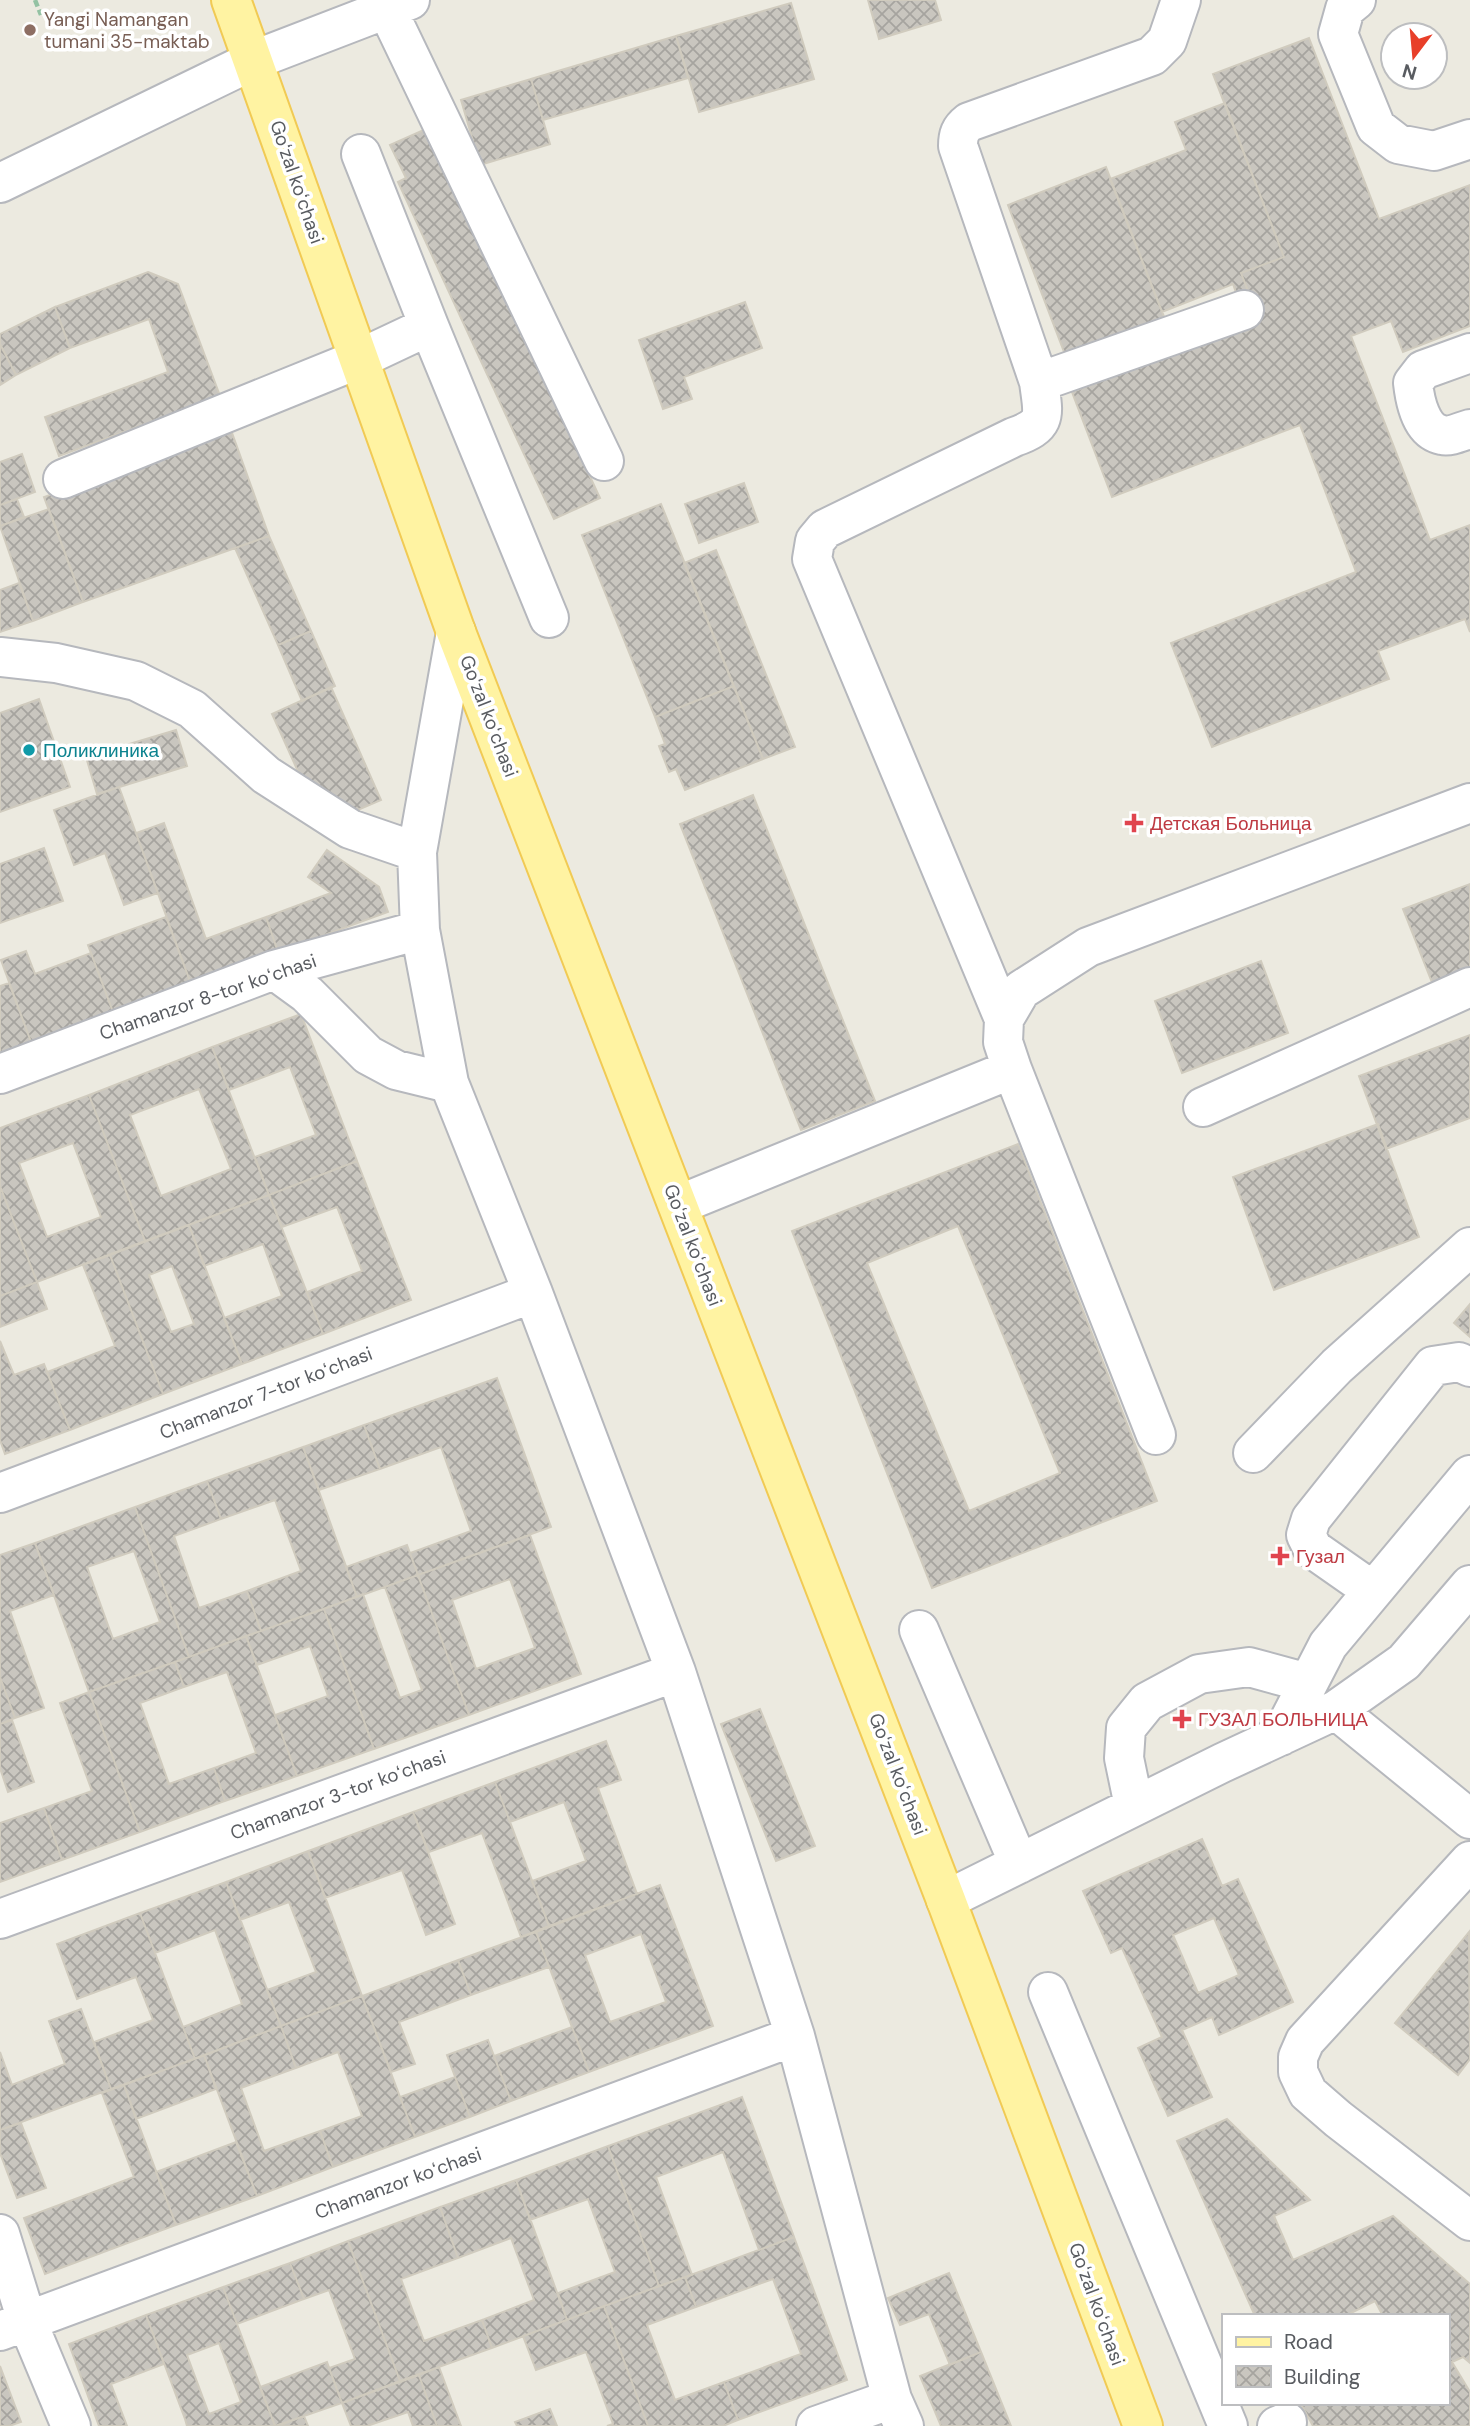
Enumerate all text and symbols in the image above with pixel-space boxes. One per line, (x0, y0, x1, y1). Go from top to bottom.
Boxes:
place label: Yangi Namangan tumani 35-maktab (44, 7, 210, 54)
north arrow (1379, 21, 1449, 91)
marker: Yangi Namangan tumani 35-maktab (22, 22, 38, 38)
text: N (1399, 58, 1420, 86)
street label: Goʻzal koʻchasi (264, 117, 330, 247)
street label: Goʻzal koʻchasi (454, 651, 524, 781)
place label: Поликлиника (43, 738, 160, 763)
marker: Поликлиника (21, 742, 37, 758)
place label: Детская Больница (1150, 811, 1312, 836)
marker: Детская Больница (1124, 813, 1144, 833)
street label: Chamanzor 8-tor koʻchasi (96, 948, 320, 1046)
street label: Goʻzal koʻchasi (658, 1180, 728, 1310)
street label: Chamanzor 7-tor koʻchasi (156, 1341, 376, 1445)
place label: Гузал (1296, 1544, 1345, 1569)
marker: Гузал (1270, 1546, 1290, 1566)
place label: ГУЗАЛ БОЛЬНИЦА (1198, 1707, 1368, 1732)
street label: Goʻzal koʻchasi (863, 1709, 933, 1839)
marker: ГУЗАЛ БОЛЬНИЦА (1172, 1709, 1192, 1729)
street label: Chamanzor 3-tor koʻchasi (227, 1744, 449, 1846)
street label: Chamanzor koʻchasi (311, 2141, 485, 2225)
street label: Goʻzal koʻchasi (1063, 2239, 1131, 2369)
legend (1222, 2314, 1449, 2405)
text: Road (1284, 2328, 1333, 2356)
text: Building (1284, 2363, 1361, 2391)

